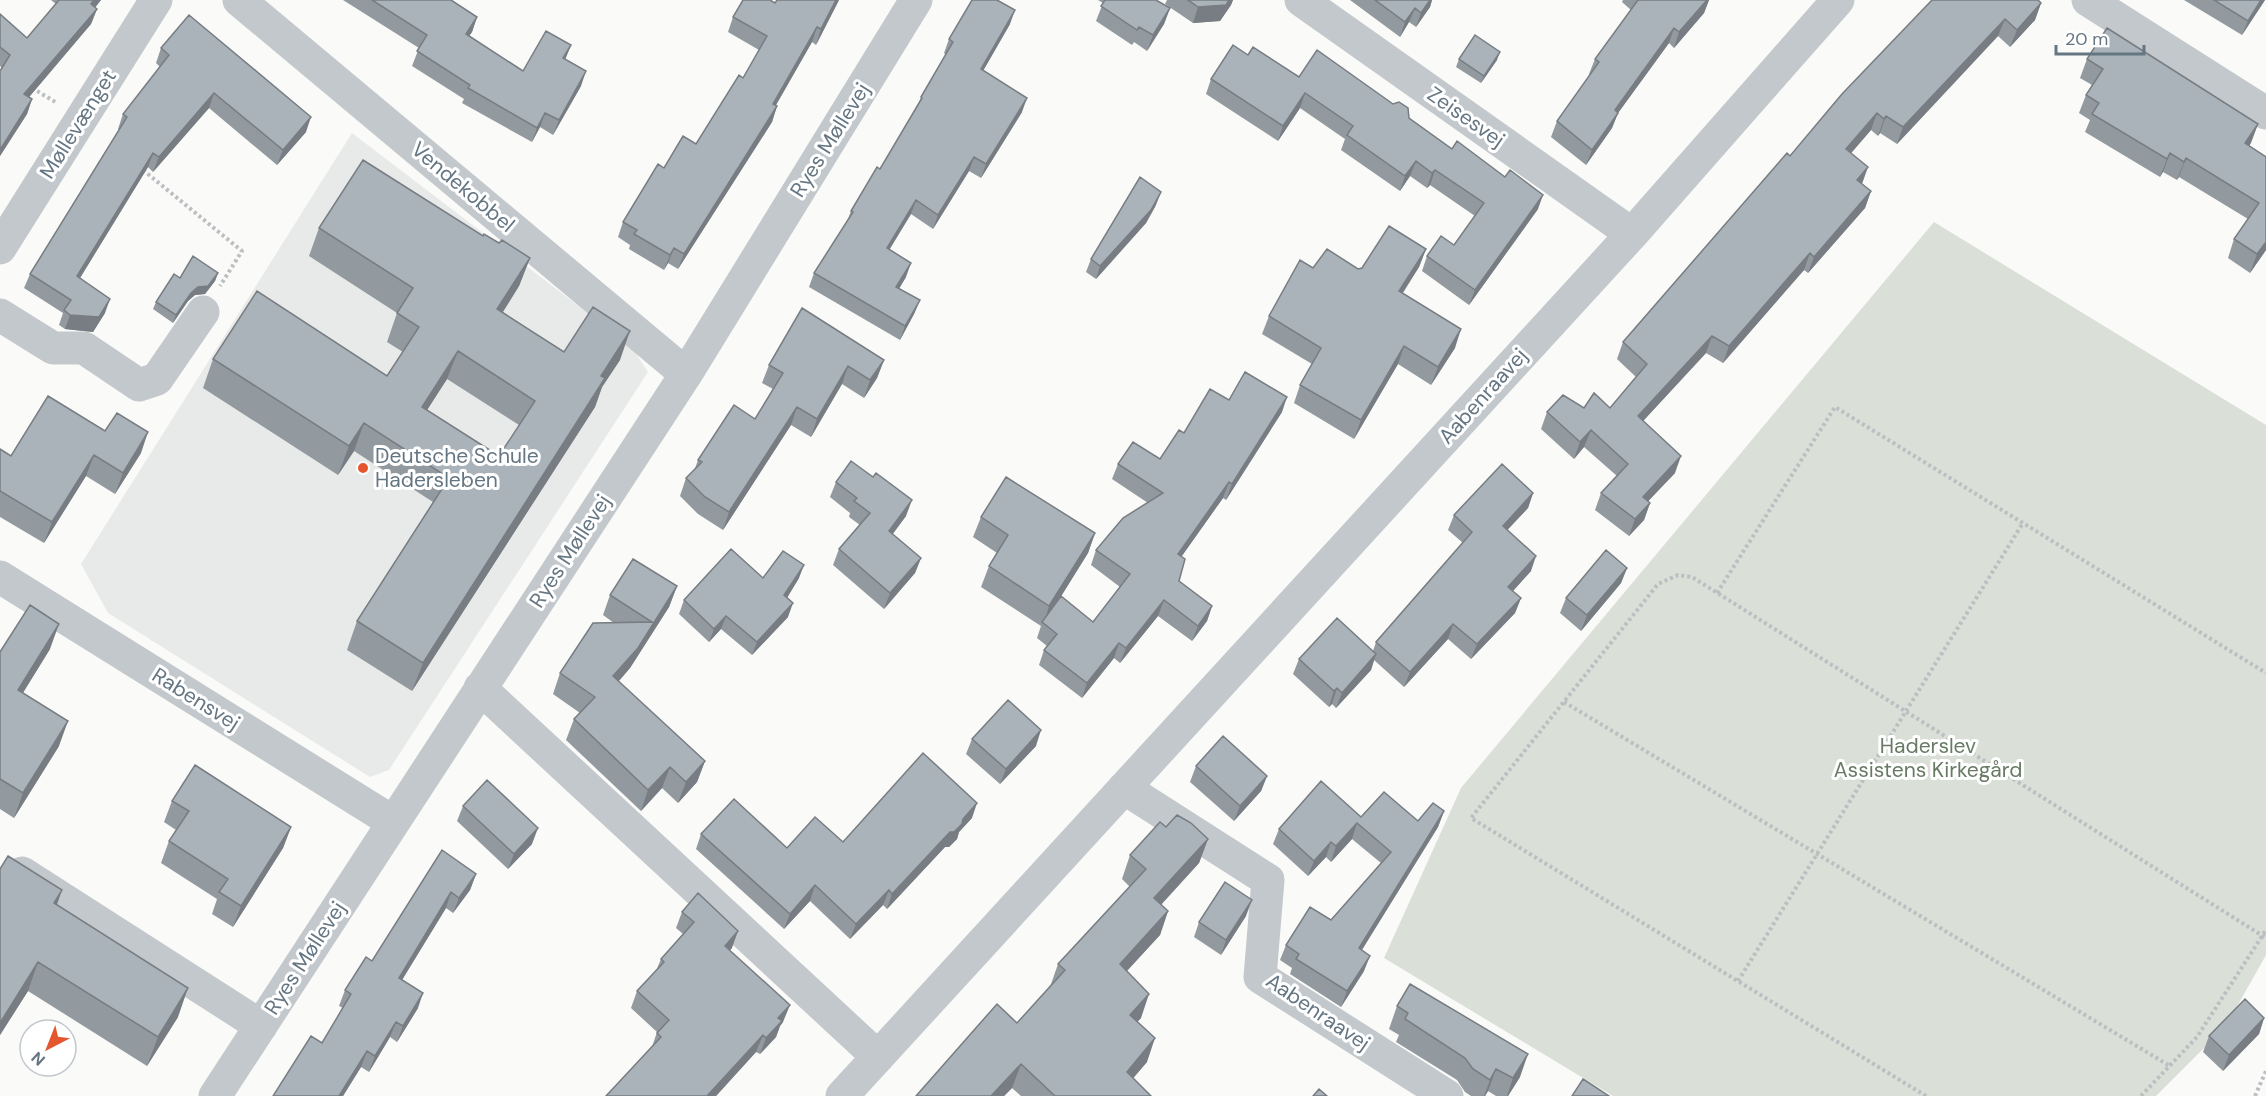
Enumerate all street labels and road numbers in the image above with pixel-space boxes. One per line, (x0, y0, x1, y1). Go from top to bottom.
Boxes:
street label: Møllevænget (33, 64, 123, 184)
street label: Ryes Møllevej (784, 78, 876, 202)
street label: Zeisesvej (1422, 80, 1510, 154)
street label: Vendekobbel (405, 135, 521, 239)
street label: Aabenraavej (1432, 342, 1534, 450)
street label: Ryes Møllevej (523, 489, 617, 613)
street label: Rabensvej (147, 661, 245, 737)
street label: Ryes Møllevej (258, 896, 352, 1020)
street label: Aabenraavej (1260, 967, 1376, 1057)

